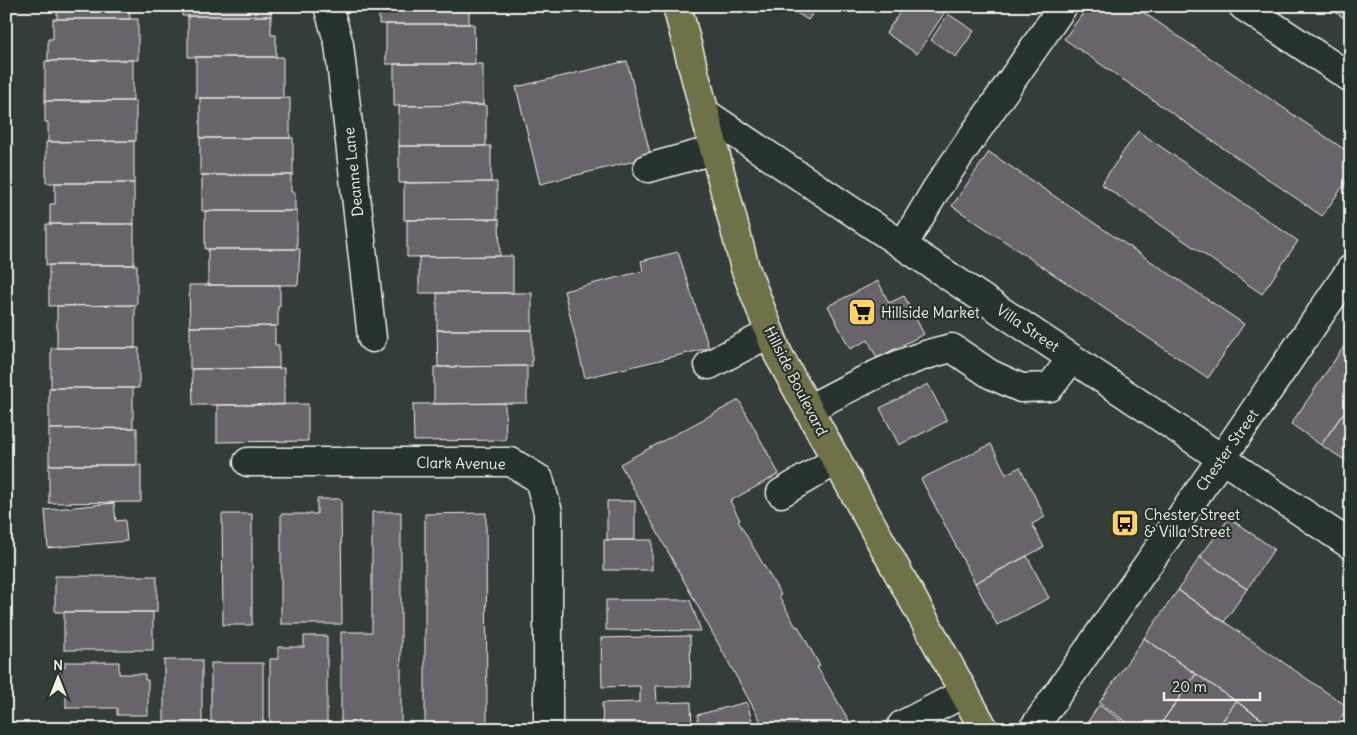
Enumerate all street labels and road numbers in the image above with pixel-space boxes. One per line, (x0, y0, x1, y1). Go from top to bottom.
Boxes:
street label: Deanne Lane (339, 126, 367, 218)
street label: Villa Street (993, 300, 1063, 356)
street label: Hillside Boulevard (760, 323, 832, 439)
street label: Chester Street (1192, 405, 1262, 495)
street label: Clark Avenue (416, 453, 506, 473)

